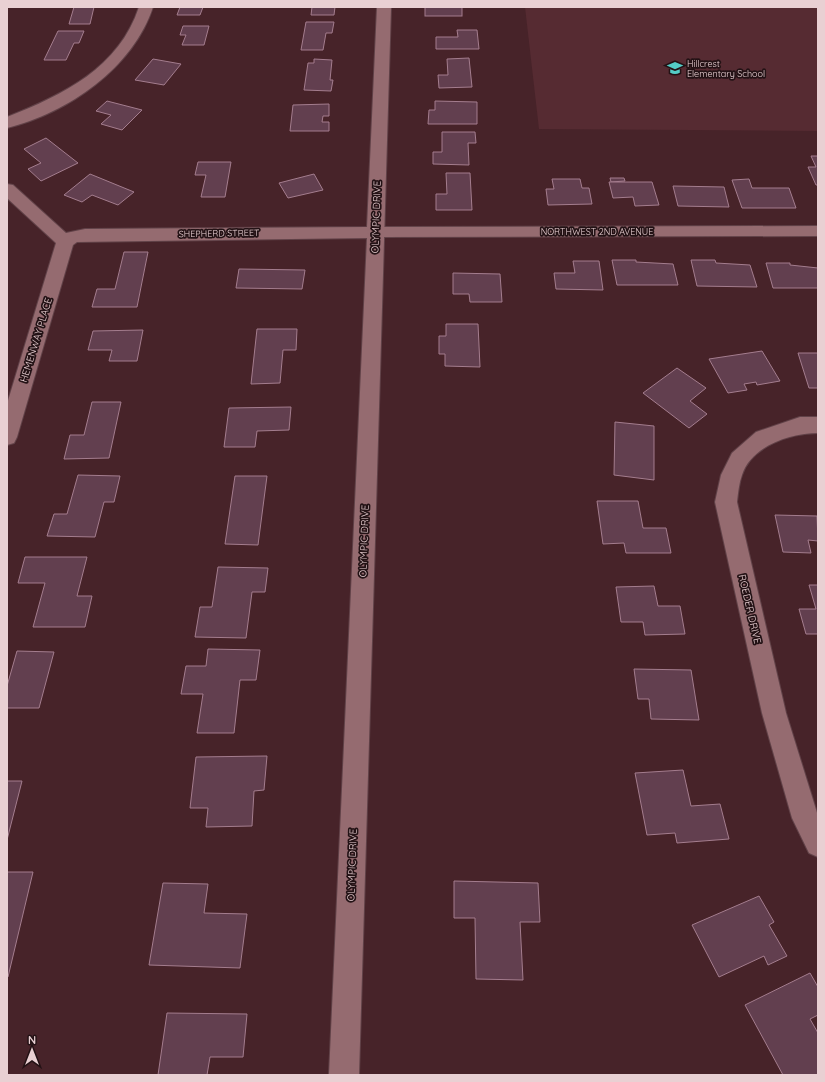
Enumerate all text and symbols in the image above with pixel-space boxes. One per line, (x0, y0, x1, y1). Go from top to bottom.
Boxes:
place label: Hillcrest Elementary School (687, 58, 765, 79)
school or university icon: Hillcrest Elementary School (666, 59, 684, 77)
street label: OLYMPIC DRIVE (368, 180, 384, 254)
street label: NORTHWEST 2ND AVENUE (541, 226, 653, 237)
street label: SHEPHERD STREET (179, 227, 260, 239)
street label: HEMENWAY PLACE (17, 296, 55, 384)
street label: OLYMPIC DRIVE (356, 504, 372, 578)
street label: ROEDER DRIVE (736, 573, 764, 645)
street label: OLYMPIC DRIVE (344, 828, 360, 902)
north arrow (12, 1030, 52, 1070)
text: N (28, 1033, 36, 1047)

